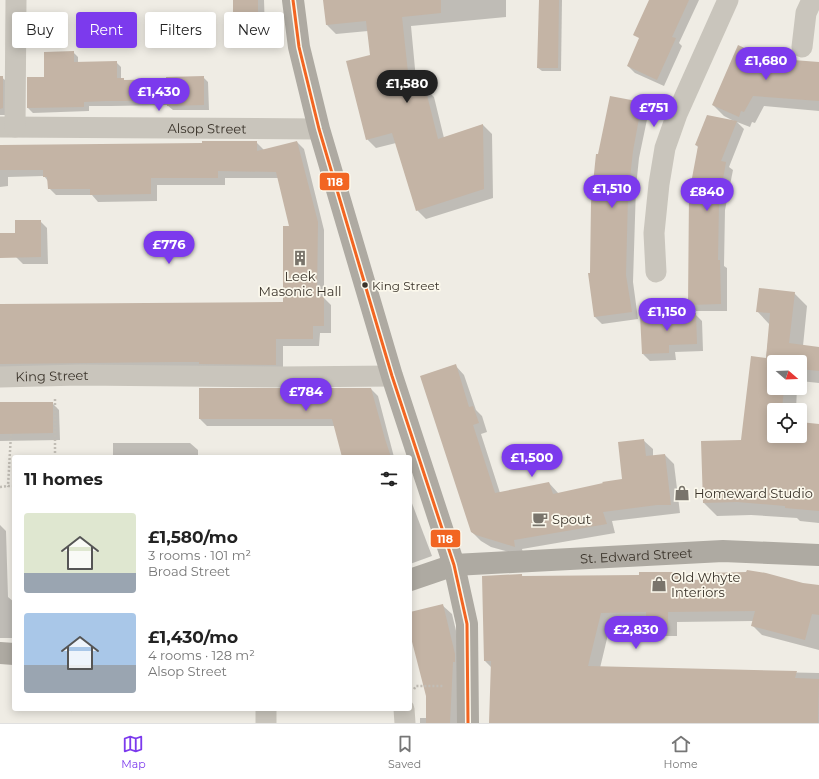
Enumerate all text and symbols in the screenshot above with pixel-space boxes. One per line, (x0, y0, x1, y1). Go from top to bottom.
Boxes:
chip: Buy (12, 12, 68, 48)
chip: Rent (76, 12, 137, 48)
chip: Filters (145, 12, 216, 48)
chip: New (224, 12, 284, 48)
pin: £1,680 (733, 47, 799, 81)
text: £1,680 (745, 52, 787, 68)
pin: £1,580 (374, 70, 440, 104)
text: £1,580 (386, 75, 428, 91)
pin: £1,430 (126, 78, 192, 112)
text: £1,430 (138, 83, 180, 99)
pin: £751 (630, 94, 678, 128)
text: £751 (639, 99, 669, 115)
street label: Alsop Street (167, 120, 247, 137)
line badge: 118 (319, 172, 350, 191)
text: 118 (327, 175, 343, 189)
pin: £1,510 (579, 175, 645, 209)
pin: £840 (683, 178, 731, 212)
text: £1,510 (592, 180, 632, 196)
text: £840 (690, 183, 724, 199)
pin: £776 (145, 231, 193, 265)
text: £776 (153, 236, 185, 252)
building icon: Leek Masonic Hall (291, 249, 309, 267)
place label: Leek Masonic Hall (259, 268, 341, 299)
place label: King Street (372, 278, 440, 293)
marker: King Street (360, 280, 370, 290)
pin: £1,150 (634, 298, 700, 332)
text: £1,150 (648, 303, 686, 319)
north arrow (767, 355, 807, 395)
map controls (767, 355, 807, 443)
street label: King Street (15, 367, 89, 385)
pin: £784 (282, 378, 330, 412)
text: £784 (289, 383, 323, 399)
button: locate (767, 403, 807, 443)
pin: £1,500 (499, 444, 565, 478)
text: £1,500 (511, 449, 553, 465)
icon: filters (378, 468, 400, 490)
text: 11 homes (24, 469, 103, 489)
shop icon: Homeward Studio (673, 484, 691, 502)
place label: Homeward Studio (694, 485, 813, 501)
cafe icon: Spout (531, 510, 549, 528)
place label: Spout (552, 511, 591, 527)
text: £1,580/mo (148, 527, 238, 547)
icon: home (56, 529, 104, 577)
line badge: 118 (430, 529, 461, 548)
text: 118 (437, 532, 453, 546)
street label: St. Edward Street (580, 545, 693, 566)
text: 3 rooms · 101 m² (148, 547, 251, 563)
text: Broad Street (148, 563, 230, 579)
place label: Old Whyte Interiors (671, 569, 741, 600)
shop icon: Old Whyte Interiors (650, 575, 668, 593)
pin: £2,830 (603, 616, 669, 650)
text: £2,830 (614, 621, 659, 637)
text: £1,430/mo (148, 627, 238, 647)
icon: home (56, 629, 104, 677)
text: 4 rooms · 128 m² (148, 647, 255, 663)
text: Alsop Street (148, 663, 227, 679)
tab: Map (121, 733, 146, 771)
tab: Saved (388, 733, 421, 771)
tab: Home (664, 733, 698, 771)

